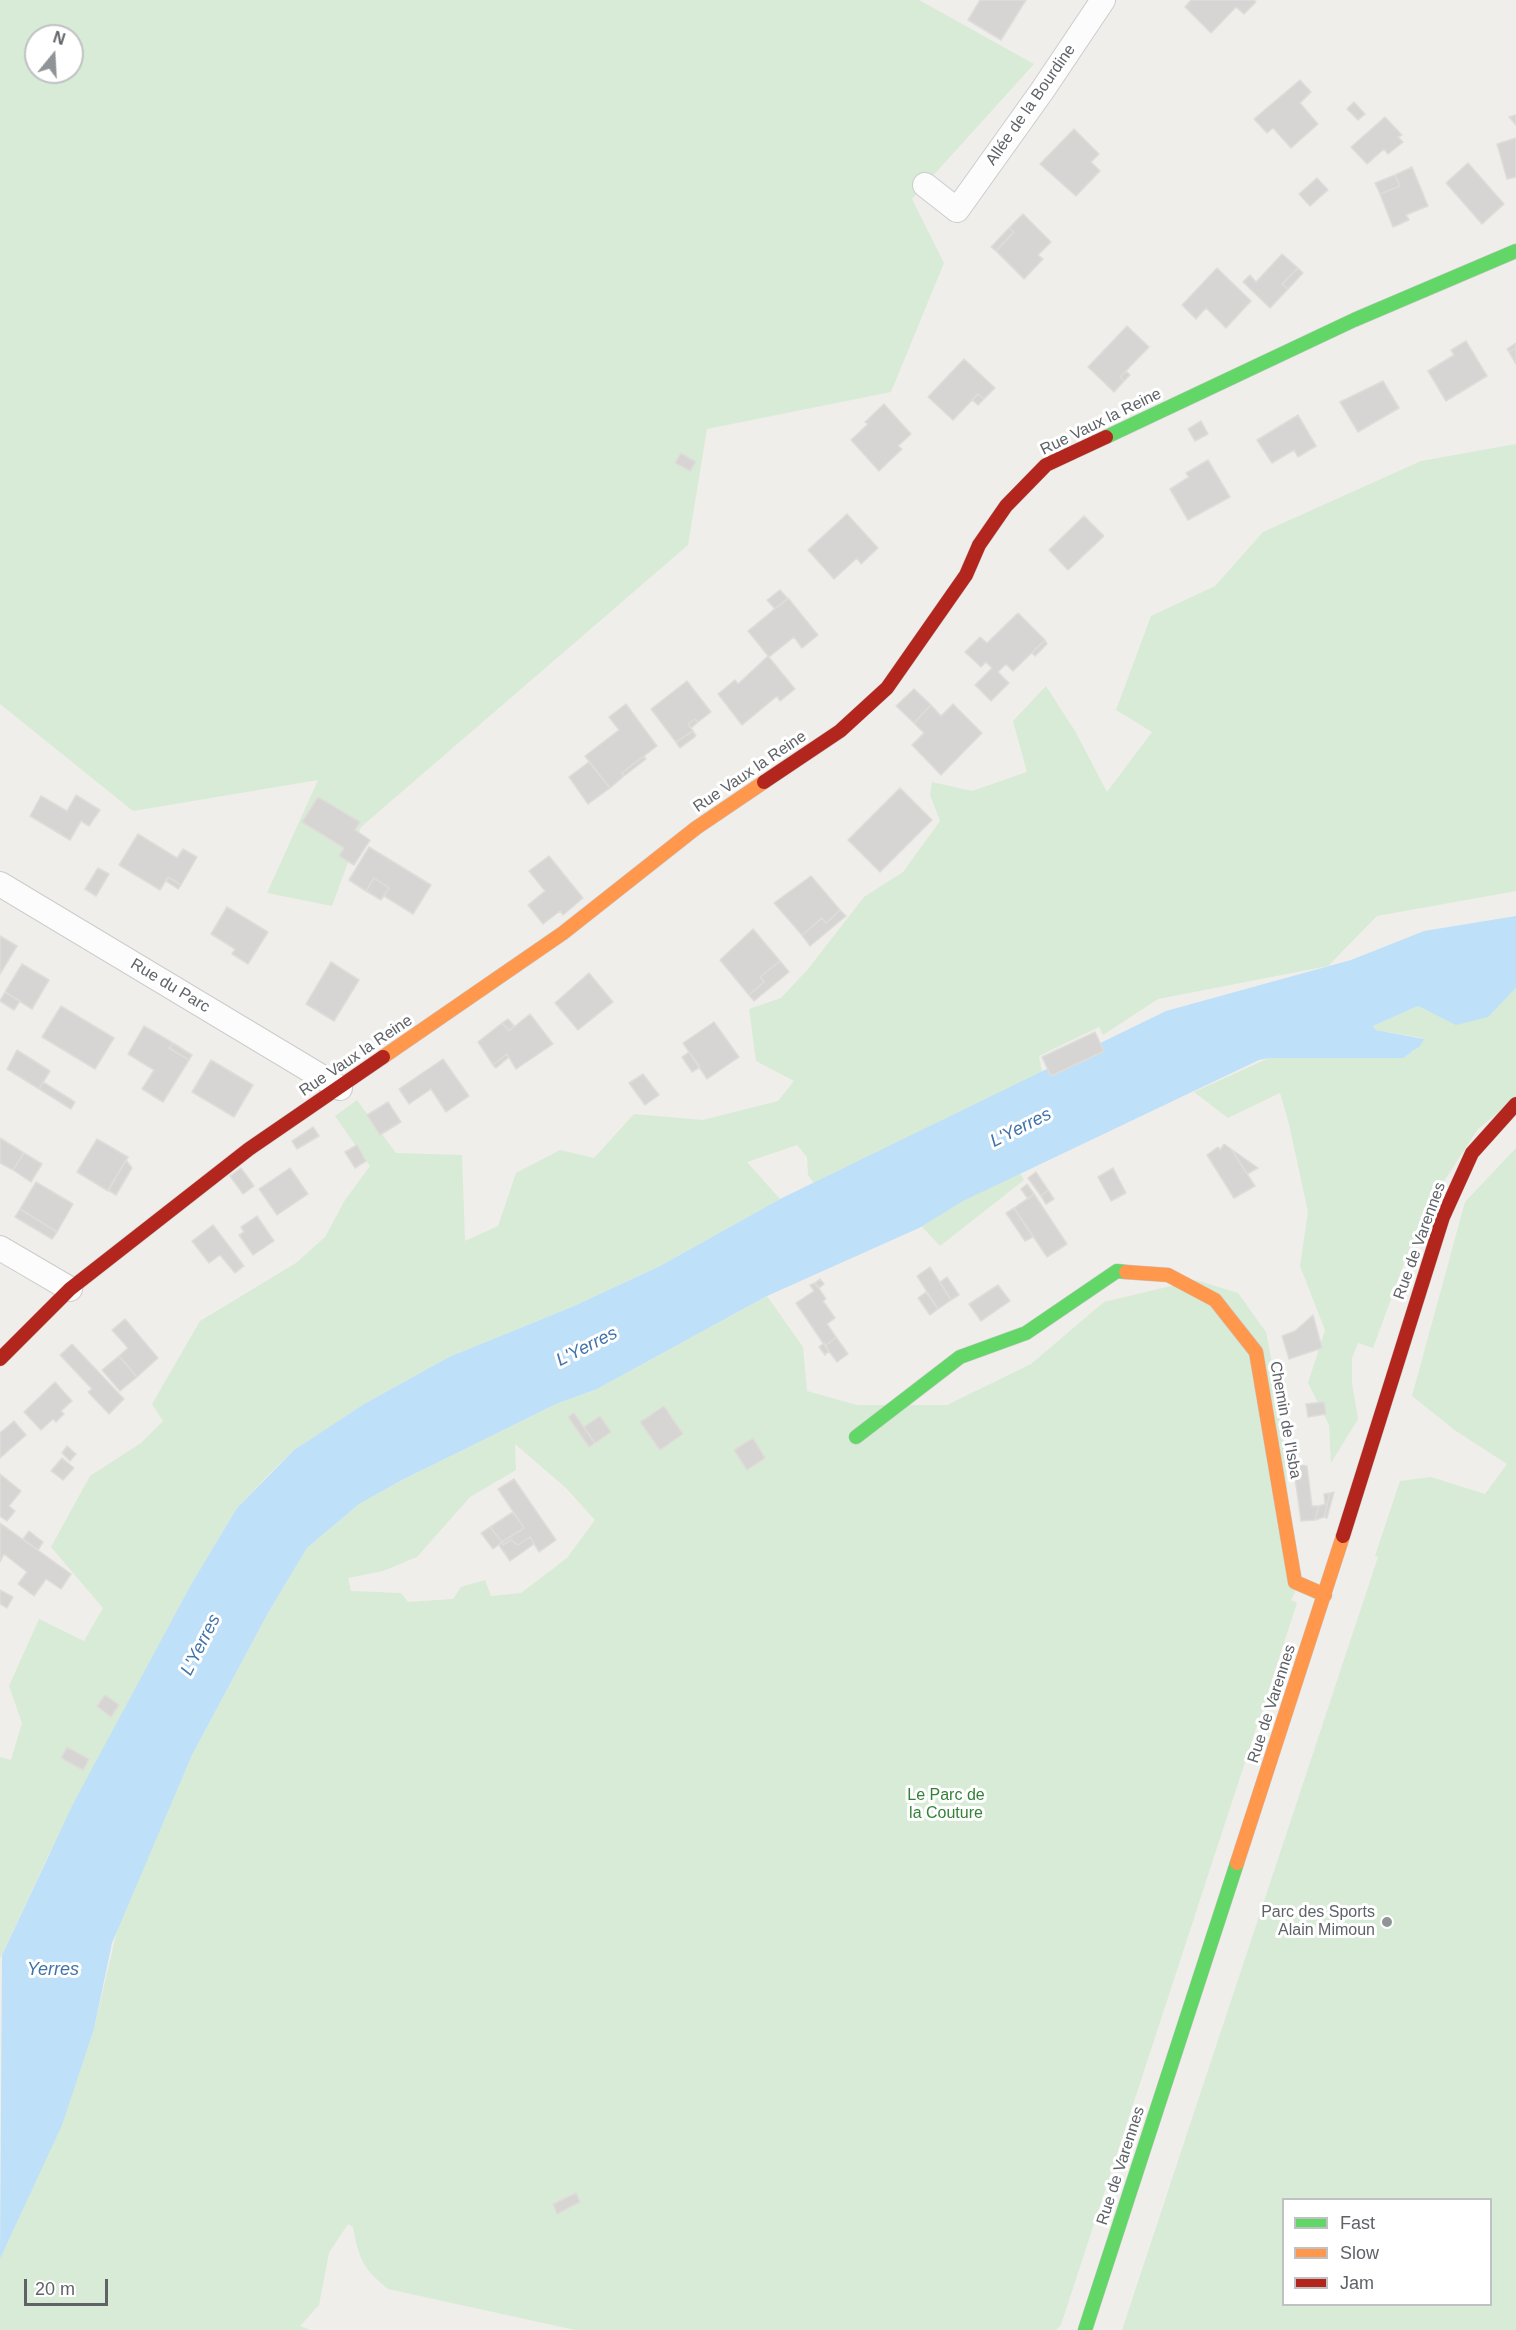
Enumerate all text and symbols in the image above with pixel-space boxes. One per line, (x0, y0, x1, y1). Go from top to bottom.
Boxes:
north arrow (24, 24, 84, 84)
text: N (51, 28, 67, 48)
street label: Allée de la Bourdine (982, 41, 1080, 169)
street label: Rue Vaux la Reine (1037, 384, 1165, 460)
street label: Rue Vaux la Reine (690, 727, 810, 817)
street label: Rue du Parc (127, 955, 213, 1017)
street label: Rue Vaux la Reine (296, 1011, 416, 1101)
water label: L'Yerres (987, 1104, 1055, 1152)
street label: Rue de Varennes (1390, 1180, 1450, 1302)
water label: L'Yerres (553, 1323, 621, 1371)
street label: Chemin de l'Isba (1265, 1360, 1305, 1480)
water label: L'Yerres (177, 1611, 225, 1679)
street label: Rue de Varennes (1244, 1642, 1300, 1766)
park label: Le Parc de la Couture (907, 1786, 985, 1824)
place label: Parc des Sports Alain Mimoun (1261, 1903, 1375, 1941)
marker: Parc des Sports Alain Mimoun (1380, 1915, 1394, 1929)
water label: Yerres (27, 1959, 79, 1981)
street label: Rue de Varennes (1093, 2104, 1149, 2228)
legend (1282, 2198, 1492, 2306)
text: Fast (1340, 2213, 1375, 2233)
text: Slow (1340, 2243, 1379, 2263)
scale bar (27, 2267, 111, 2305)
text: Jam (1340, 2273, 1374, 2293)
text: 20 m (35, 2279, 75, 2299)

